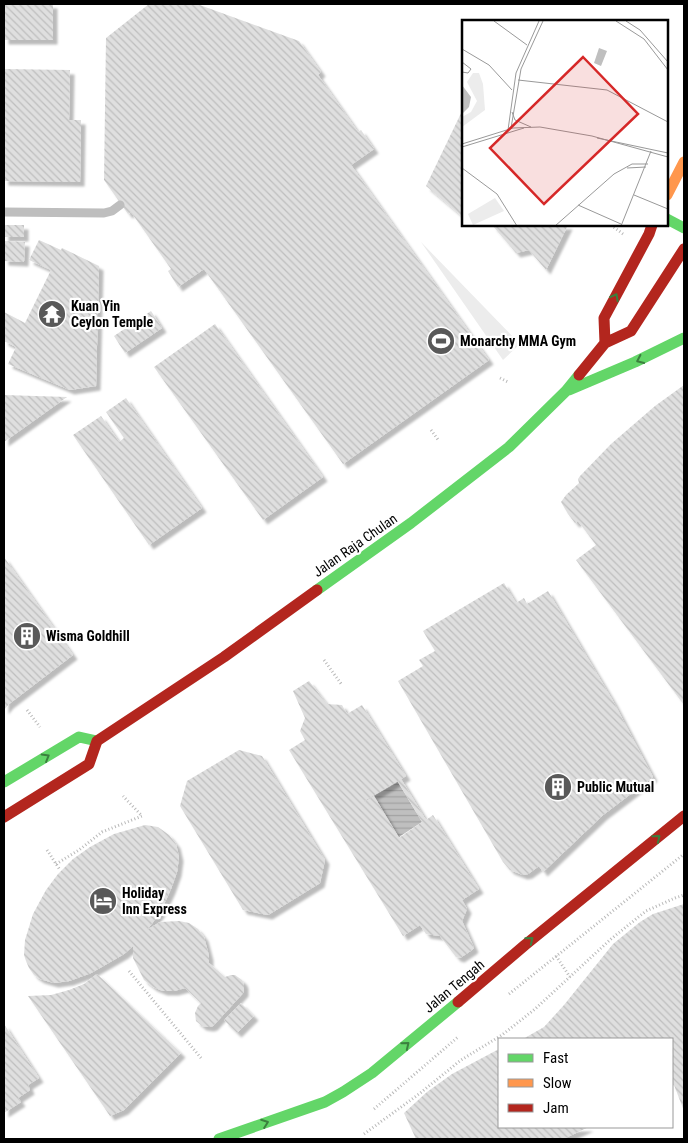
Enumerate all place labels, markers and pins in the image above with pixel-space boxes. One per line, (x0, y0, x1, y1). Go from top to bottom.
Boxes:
place label: Kuan Yin Ceylon Temple (71, 298, 154, 330)
temple icon: Kuan Yin Ceylon Temple (37, 299, 67, 329)
sports icon: Monarchy MMA Gym (426, 326, 456, 356)
place label: Monarchy MMA Gym (460, 333, 576, 349)
building icon: Wisma Goldhill (12, 621, 42, 651)
place label: Wisma Goldhill (46, 628, 130, 644)
building icon: Public Mutual (543, 772, 573, 802)
place label: Public Mutual (577, 779, 654, 795)
place label: Holiday Inn Express (122, 885, 187, 917)
hotel icon: Holiday Inn Express (88, 886, 118, 916)

